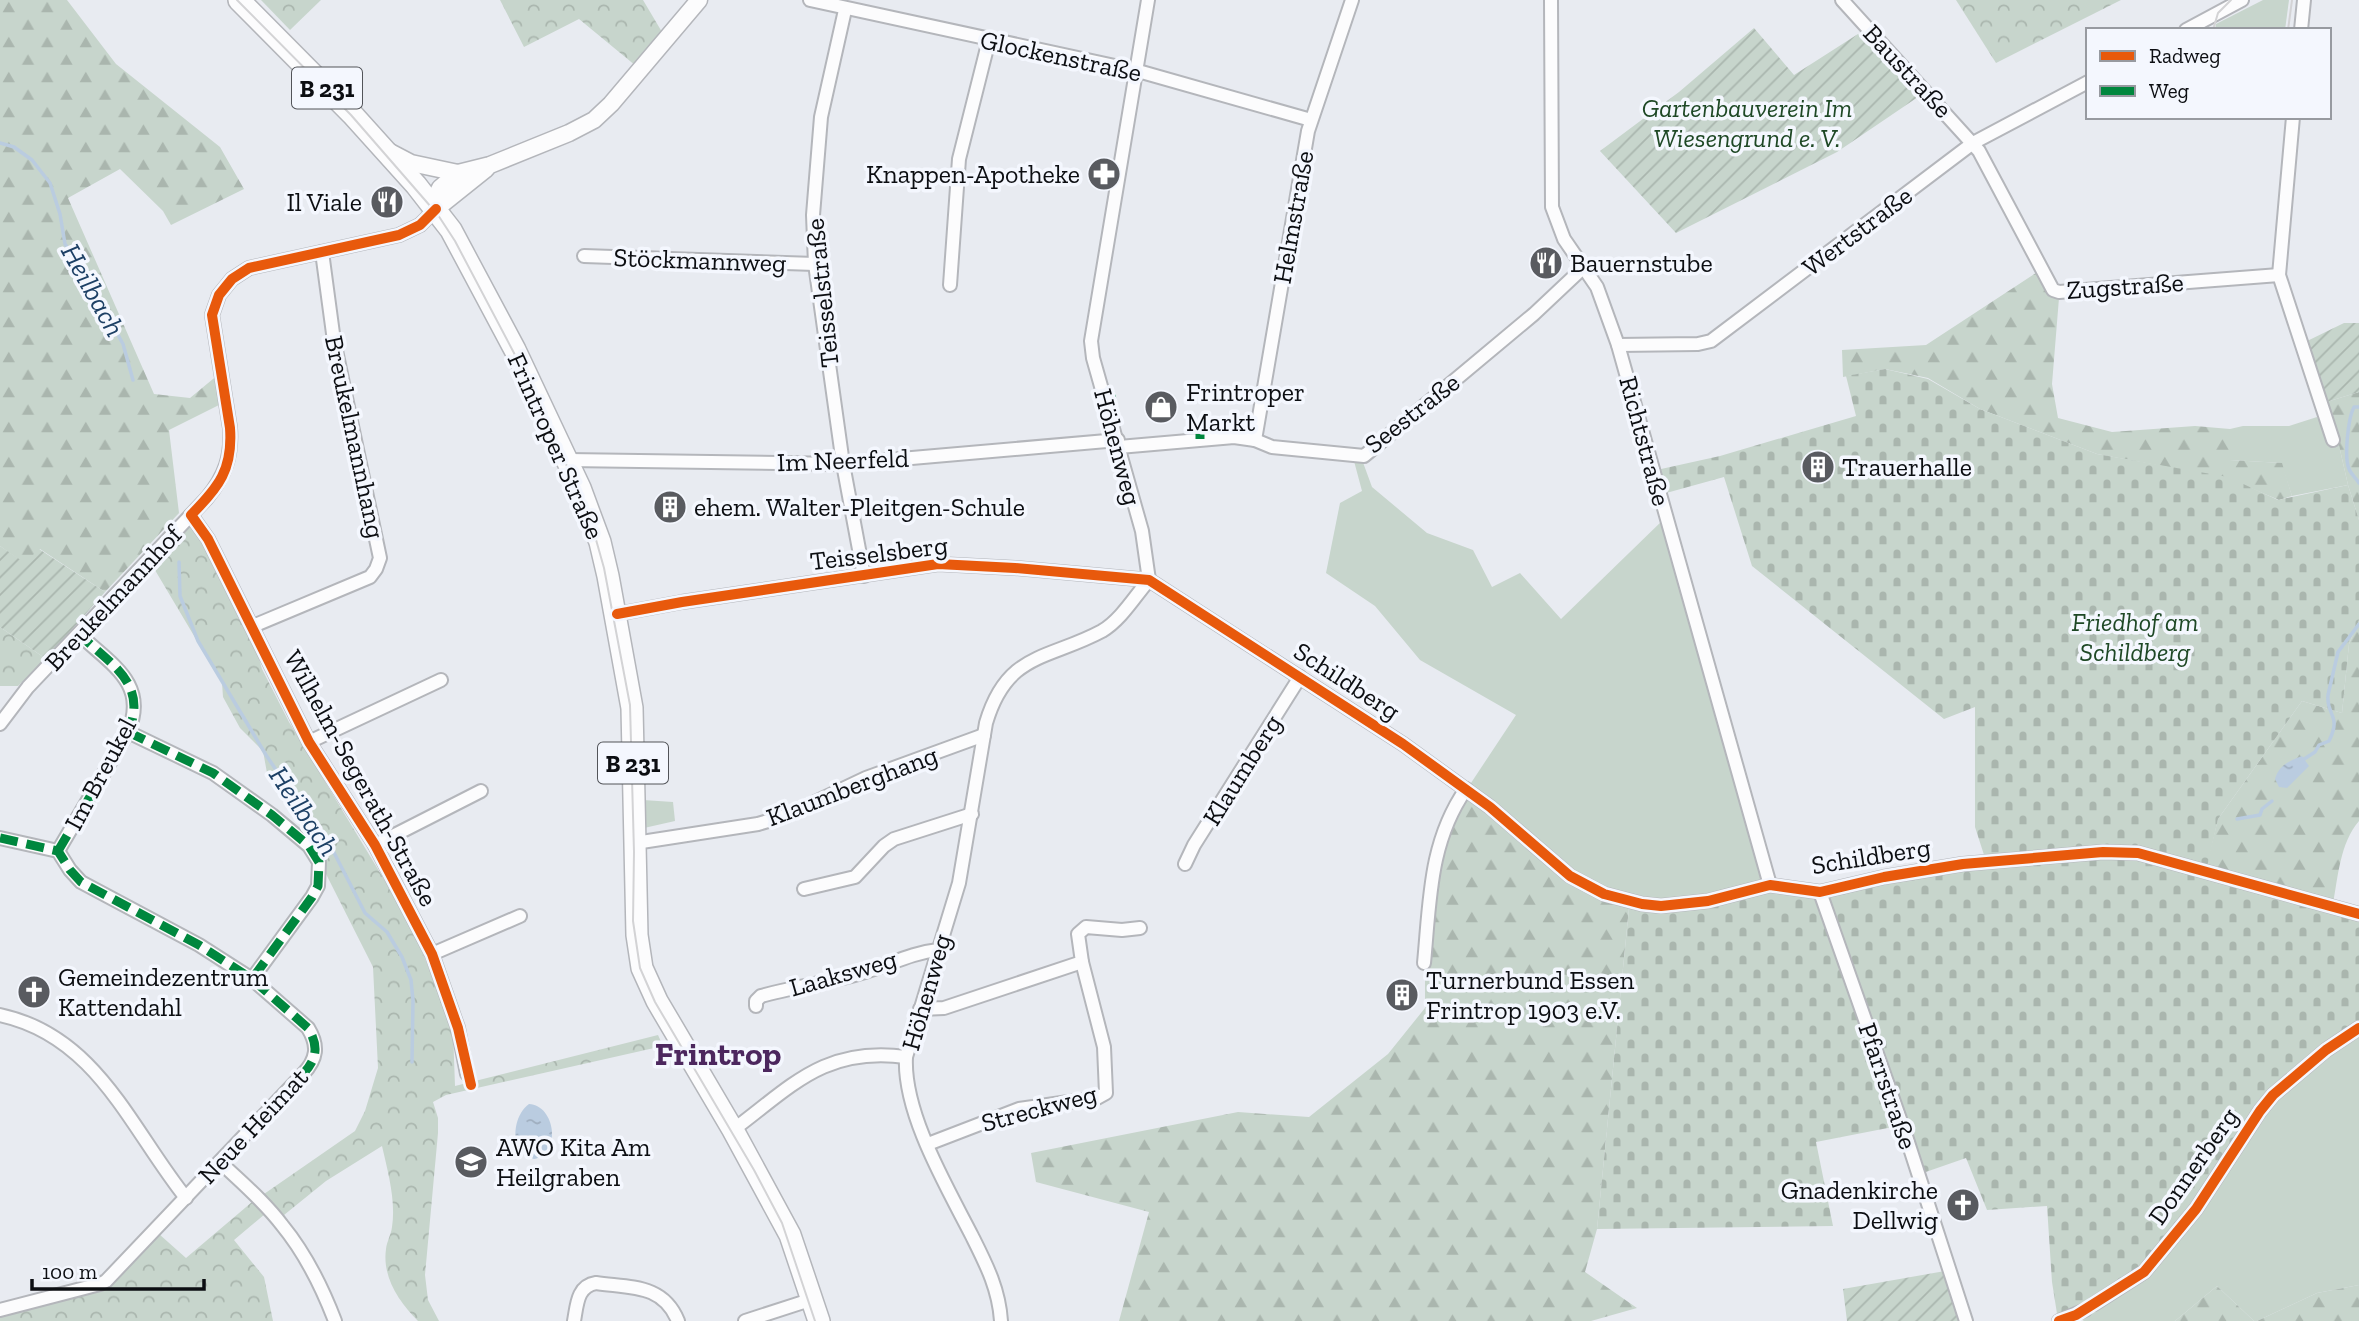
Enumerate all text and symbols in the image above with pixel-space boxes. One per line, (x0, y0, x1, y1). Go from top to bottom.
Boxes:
street label: Baustraße (1857, 17, 1959, 125)
street label: Glockenstraße (977, 23, 1145, 89)
legend (2086, 28, 2331, 119)
text: Radweg (2149, 43, 2221, 68)
road number: B 231 (292, 68, 362, 108)
text: Weg (2149, 78, 2190, 103)
park label: Gartenbauverein Im Wiesengrund e. V. (1642, 92, 1852, 154)
street label: Helmstraße (1266, 148, 1320, 286)
pharmacy icon: Knappen-Apotheke (1085, 155, 1123, 193)
place label: Knappen-Apotheke (866, 158, 1080, 190)
street label: Wertstraße (1796, 179, 1918, 283)
restaurant icon: Il Viale (368, 183, 406, 221)
place label: Il Viale (286, 186, 362, 218)
street label: Teisselstraße (798, 217, 846, 369)
water label: Heilbach (54, 238, 132, 342)
street label: Stöckmannweg (613, 241, 787, 279)
restaurant icon: Bauernstube (1527, 244, 1565, 282)
place label: Bauernstube (1570, 247, 1713, 279)
street label: Zugstraße (2065, 266, 2185, 306)
street label: Breukelmannhang (318, 333, 392, 541)
street label: Frintroper Straße (501, 348, 611, 544)
street label: Seestraße (1358, 366, 1466, 460)
street label: Richtstraße (1612, 373, 1678, 509)
place label: Frintroper Markt (1186, 376, 1305, 438)
street label: Höhenweg (1087, 385, 1149, 509)
shop icon: Frintroper Markt (1142, 388, 1180, 426)
street label: Im Neerfeld (776, 442, 910, 478)
building icon: Trauerhalle (1799, 448, 1837, 486)
place label: Trauerhalle (1842, 451, 1972, 483)
building icon: ehem. Walter-Pleitgen-Schule (651, 488, 689, 526)
place label: ehem. Walter-Pleitgen-Schule (694, 491, 1025, 523)
street label: Breukelmannhof (38, 518, 190, 677)
street label: Teisselsberg (808, 529, 950, 577)
park label: Friedhof am Schildberg (2071, 606, 2199, 668)
street label: Schildberg (1288, 635, 1406, 727)
street label: Wilhelm-Segerath-Straße (277, 644, 445, 912)
street label: Klaumberg (1195, 709, 1289, 831)
street label: Im Breukel (57, 712, 143, 836)
street label: Klaumberghang (762, 739, 942, 833)
road number: B 231 (598, 742, 668, 784)
water label: Heilbach (262, 760, 346, 862)
street label: Schildberg (1809, 831, 1933, 881)
street label: Höhenweg (894, 930, 958, 1054)
street label: Laaksweg (786, 942, 900, 1004)
place label: Gemeindezentrum Kattendahl (58, 961, 269, 1023)
place label: Turnerbund Essen Frintrop 1903 e.V. (1426, 964, 1634, 1026)
church icon: Gemeindezentrum Kattendahl (15, 973, 53, 1011)
building icon: Turnerbund Essen Frintrop 1903 e.V. (1383, 976, 1421, 1014)
street label: Pfarrstraße (1851, 1019, 1925, 1153)
district label: Frintrop (655, 1034, 781, 1073)
street label: Neue Heimat (191, 1061, 315, 1191)
street label: Streckweg (978, 1077, 1100, 1139)
street label: Donnerberg (2141, 1101, 2245, 1231)
place label: AWO Kita Am Heilgraben (496, 1131, 651, 1193)
school or university icon: AWO Kita Am Heilgraben (452, 1143, 490, 1181)
place label: Gnadenkirche Dellwig (1781, 1174, 1938, 1236)
church icon: Gnadenkirche Dellwig (1944, 1186, 1982, 1224)
scale bar (32, 1248, 203, 1292)
text: 100 m (42, 1259, 97, 1284)

